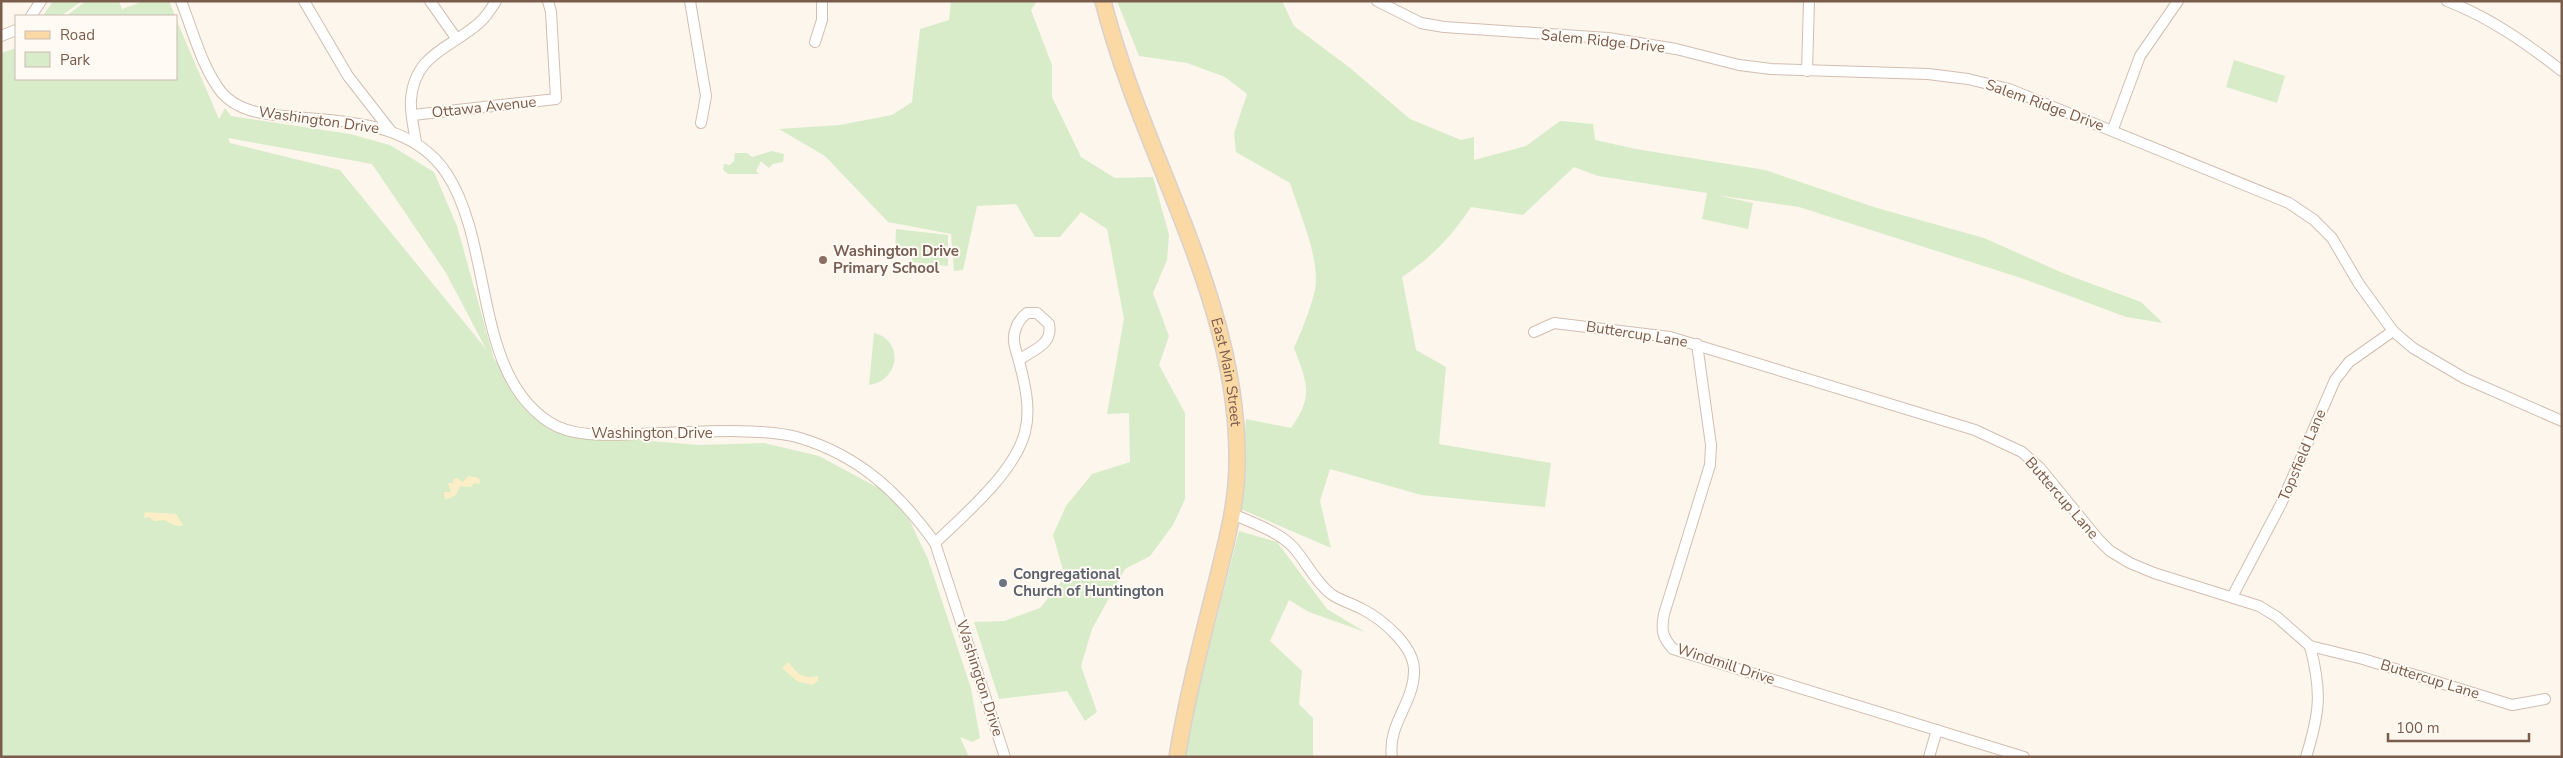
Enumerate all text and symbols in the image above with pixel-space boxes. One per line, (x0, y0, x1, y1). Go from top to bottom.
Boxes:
legend (15, 15, 178, 80)
text: Road (60, 25, 95, 45)
street label: Salem Ridge Drive (1540, 25, 1666, 57)
text: Park (60, 50, 90, 70)
street label: Salem Ridge Drive (1983, 74, 2107, 136)
street label: Ottawa Avenue (431, 92, 537, 122)
street label: Washington Drive (257, 102, 381, 138)
place label: Washington Drive Primary School (833, 241, 959, 278)
marker: Washington Drive Primary School (817, 254, 829, 266)
street label: East Main Street (1206, 315, 1246, 428)
street label: Buttercup Lane (1585, 316, 1689, 352)
street label: Topsfield Lane (2274, 406, 2330, 504)
street label: Washington Drive (591, 423, 713, 443)
street label: Buttercup Lane (2021, 453, 2103, 543)
place label: Congregational Church of Huntington (1013, 564, 1164, 601)
marker: Congregational Church of Huntington (997, 577, 1009, 589)
street label: Washington Drive (952, 617, 1008, 739)
street label: Windmill Drive (1674, 639, 1778, 689)
street label: Buttercup Lane (2378, 654, 2482, 704)
scale bar (2388, 710, 2529, 742)
text: 100 m (2396, 718, 2440, 738)

